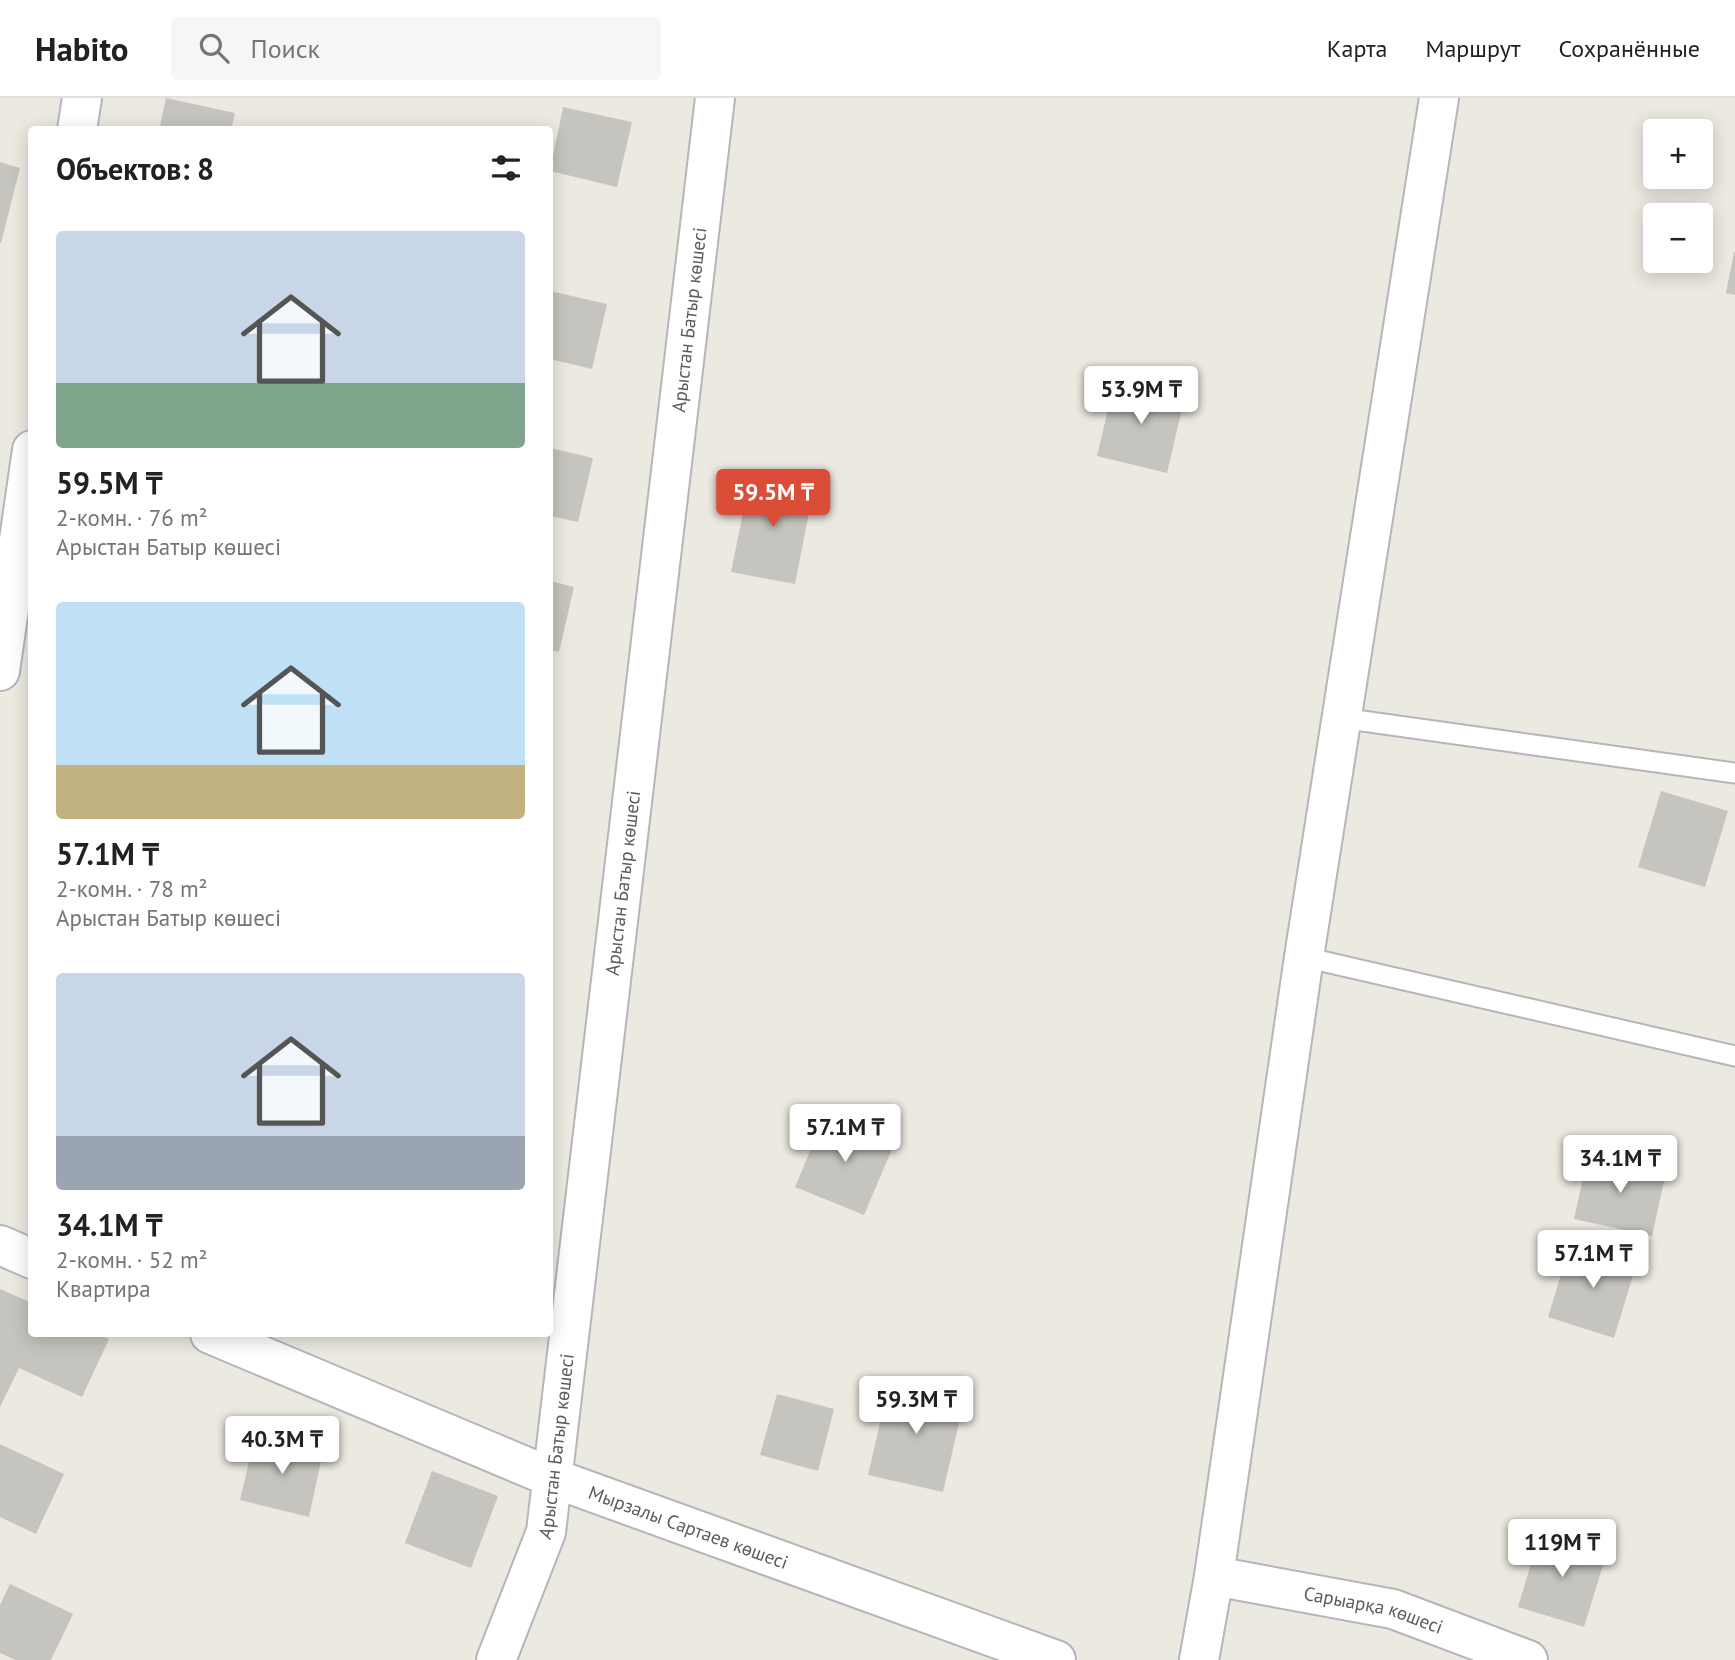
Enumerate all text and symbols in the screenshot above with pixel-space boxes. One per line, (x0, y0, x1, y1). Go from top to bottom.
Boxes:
search box (171, 17, 661, 80)
text: Habito (35, 27, 129, 70)
icon: search (195, 29, 233, 67)
text: Поиск (251, 32, 320, 65)
text: Карта (1327, 33, 1387, 64)
text: Маршрут (1425, 33, 1520, 64)
text: Сохранённые (1558, 33, 1700, 64)
map controls (1643, 119, 1713, 273)
button: + (1643, 119, 1713, 189)
text: Объектов: 8 (56, 149, 214, 188)
icon: filters (487, 149, 525, 187)
button: − (1643, 203, 1713, 273)
street label: Арыстан Батыр көшесі (666, 226, 712, 414)
icon: home (228, 276, 354, 402)
pin: 53.9M ₸ (1076, 366, 1206, 426)
text: 53.9M ₸ (1100, 374, 1182, 403)
text: 59.5M ₸ (56, 463, 162, 502)
pin: 59.5M ₸ (708, 470, 838, 529)
text: 59.5M ₸ (732, 477, 814, 506)
text: 2-комн. · 76 m² (56, 503, 208, 532)
text: Арыстан Батыр көшесі (56, 532, 281, 561)
icon: home (228, 647, 354, 773)
street label: Арыстан Батыр көшесі (600, 789, 645, 977)
text: 57.1M ₸ (56, 834, 159, 873)
text: 2-комн. · 78 m² (56, 874, 208, 903)
text: Арыстан Батыр көшесі (56, 903, 281, 932)
icon: home (228, 1018, 354, 1144)
pin: 57.1M ₸ (780, 1104, 910, 1164)
text: 57.1M ₸ (806, 1112, 884, 1141)
pin: 34.1M ₸ (1555, 1136, 1685, 1195)
text: 34.1M ₸ (1579, 1143, 1661, 1172)
text: 34.1M ₸ (56, 1205, 162, 1244)
pin: 57.1M ₸ (1528, 1230, 1658, 1290)
text: 57.1M ₸ (1554, 1238, 1632, 1267)
text: 2-комн. · 52 m² (56, 1245, 208, 1274)
text: Квартира (56, 1274, 151, 1303)
street label: Арыстан Батыр көшесі (532, 1352, 579, 1542)
pin: 59.3M ₸ (851, 1376, 981, 1436)
text: 59.3M ₸ (875, 1384, 957, 1413)
pin: 40.3M ₸ (217, 1416, 347, 1476)
text: 40.3M ₸ (241, 1424, 323, 1453)
street label: Мырзалы Сартаев көшесі (585, 1480, 791, 1574)
pin: 119M ₸ (1505, 1520, 1619, 1579)
text: 119M ₸ (1524, 1527, 1600, 1556)
street label: Сарыарқа көшесі (1302, 1581, 1446, 1639)

